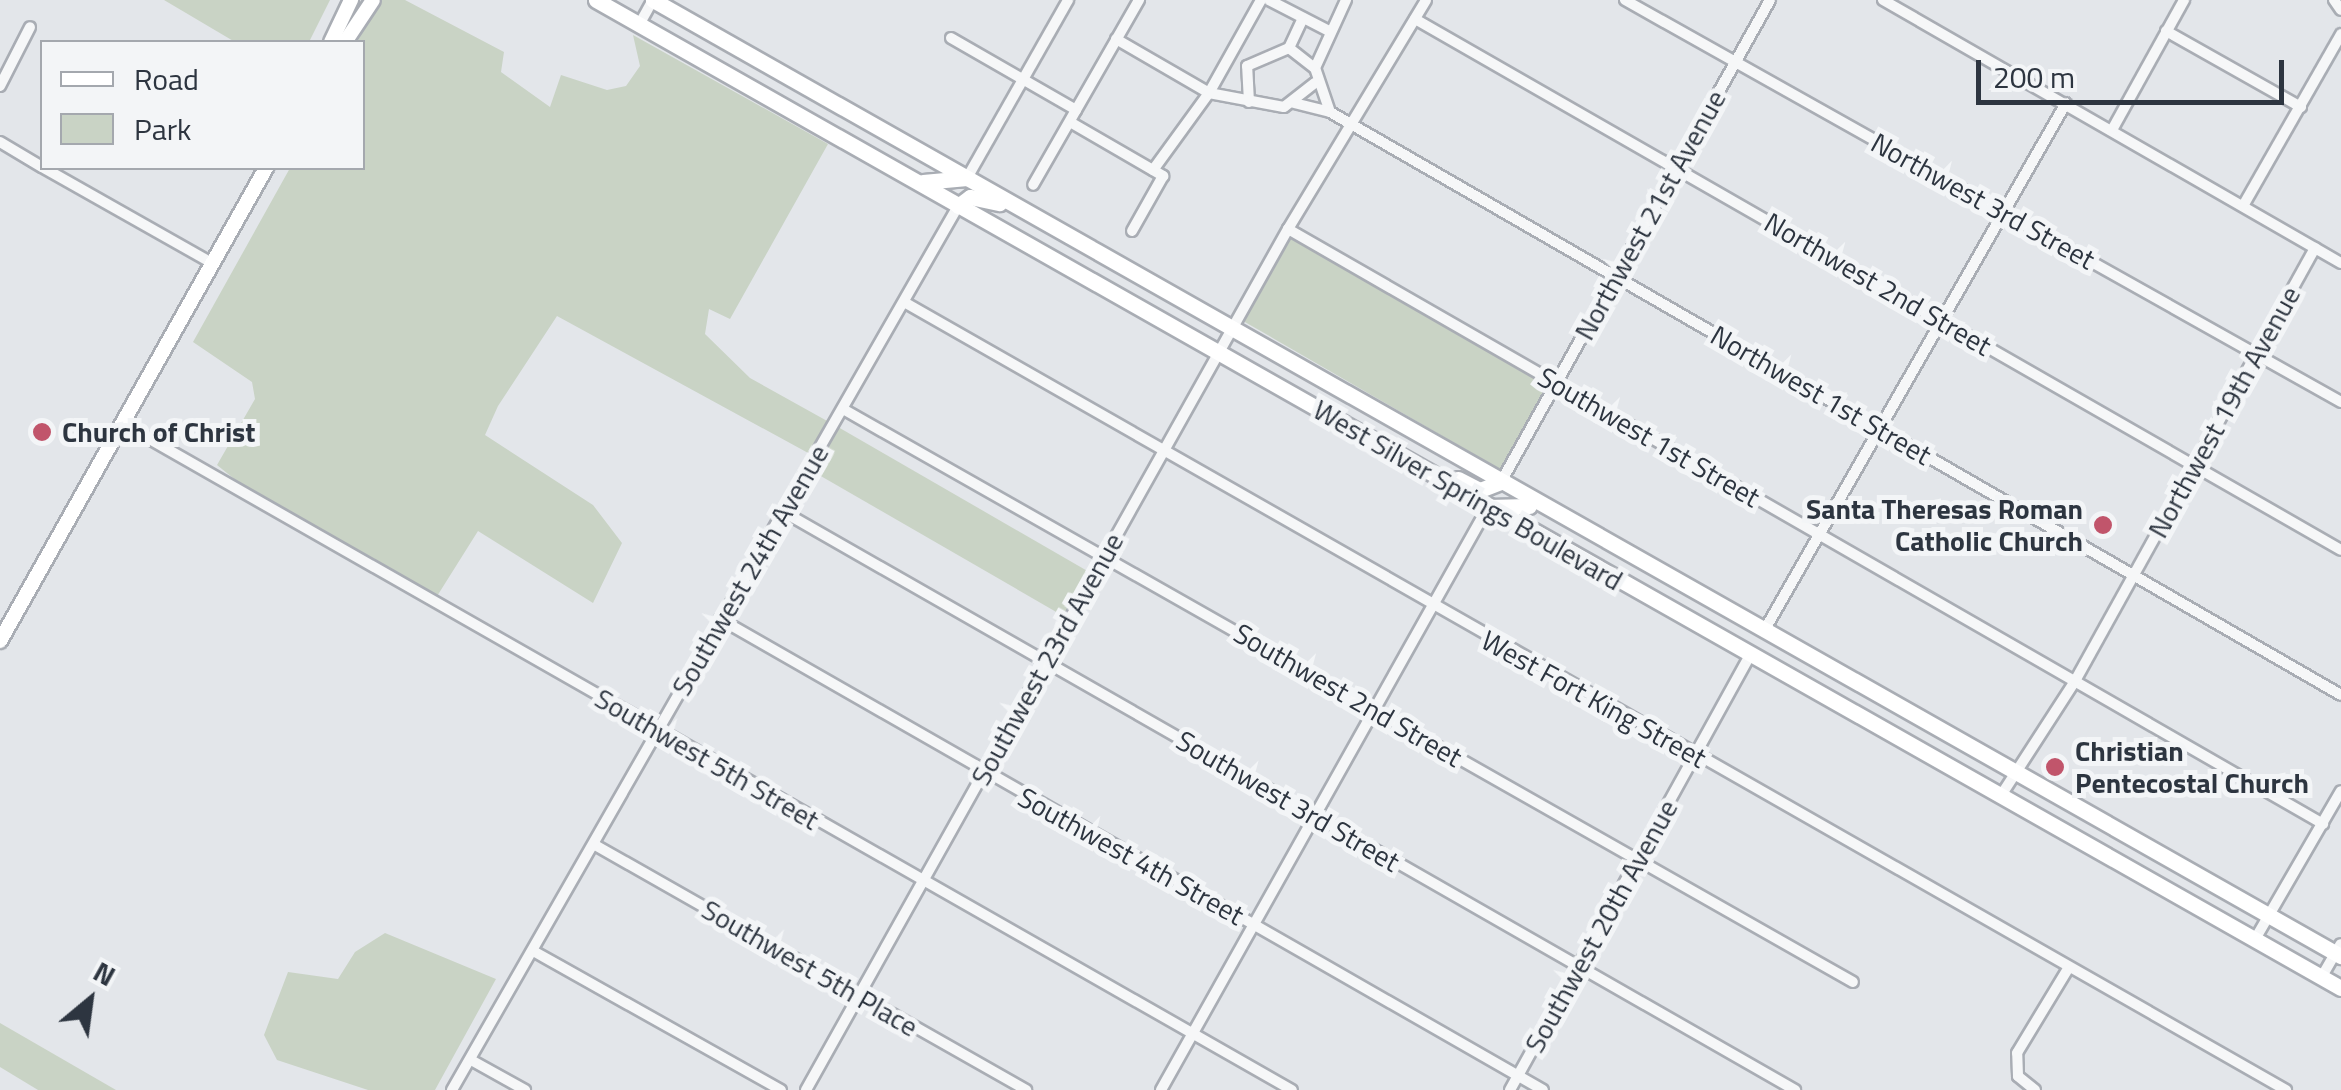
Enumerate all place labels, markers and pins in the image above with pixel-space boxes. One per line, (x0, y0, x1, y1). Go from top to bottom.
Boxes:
place label: Church of Christ (62, 415, 256, 449)
marker: Church of Christ (31, 421, 53, 443)
place label: Santa Theresas Roman Catholic Church (1806, 492, 2083, 558)
marker: Santa Theresas Roman Catholic Church (2092, 514, 2114, 536)
place label: Christian Pentecostal Church (2075, 734, 2309, 800)
marker: Christian Pentecostal Church (2044, 756, 2066, 778)

